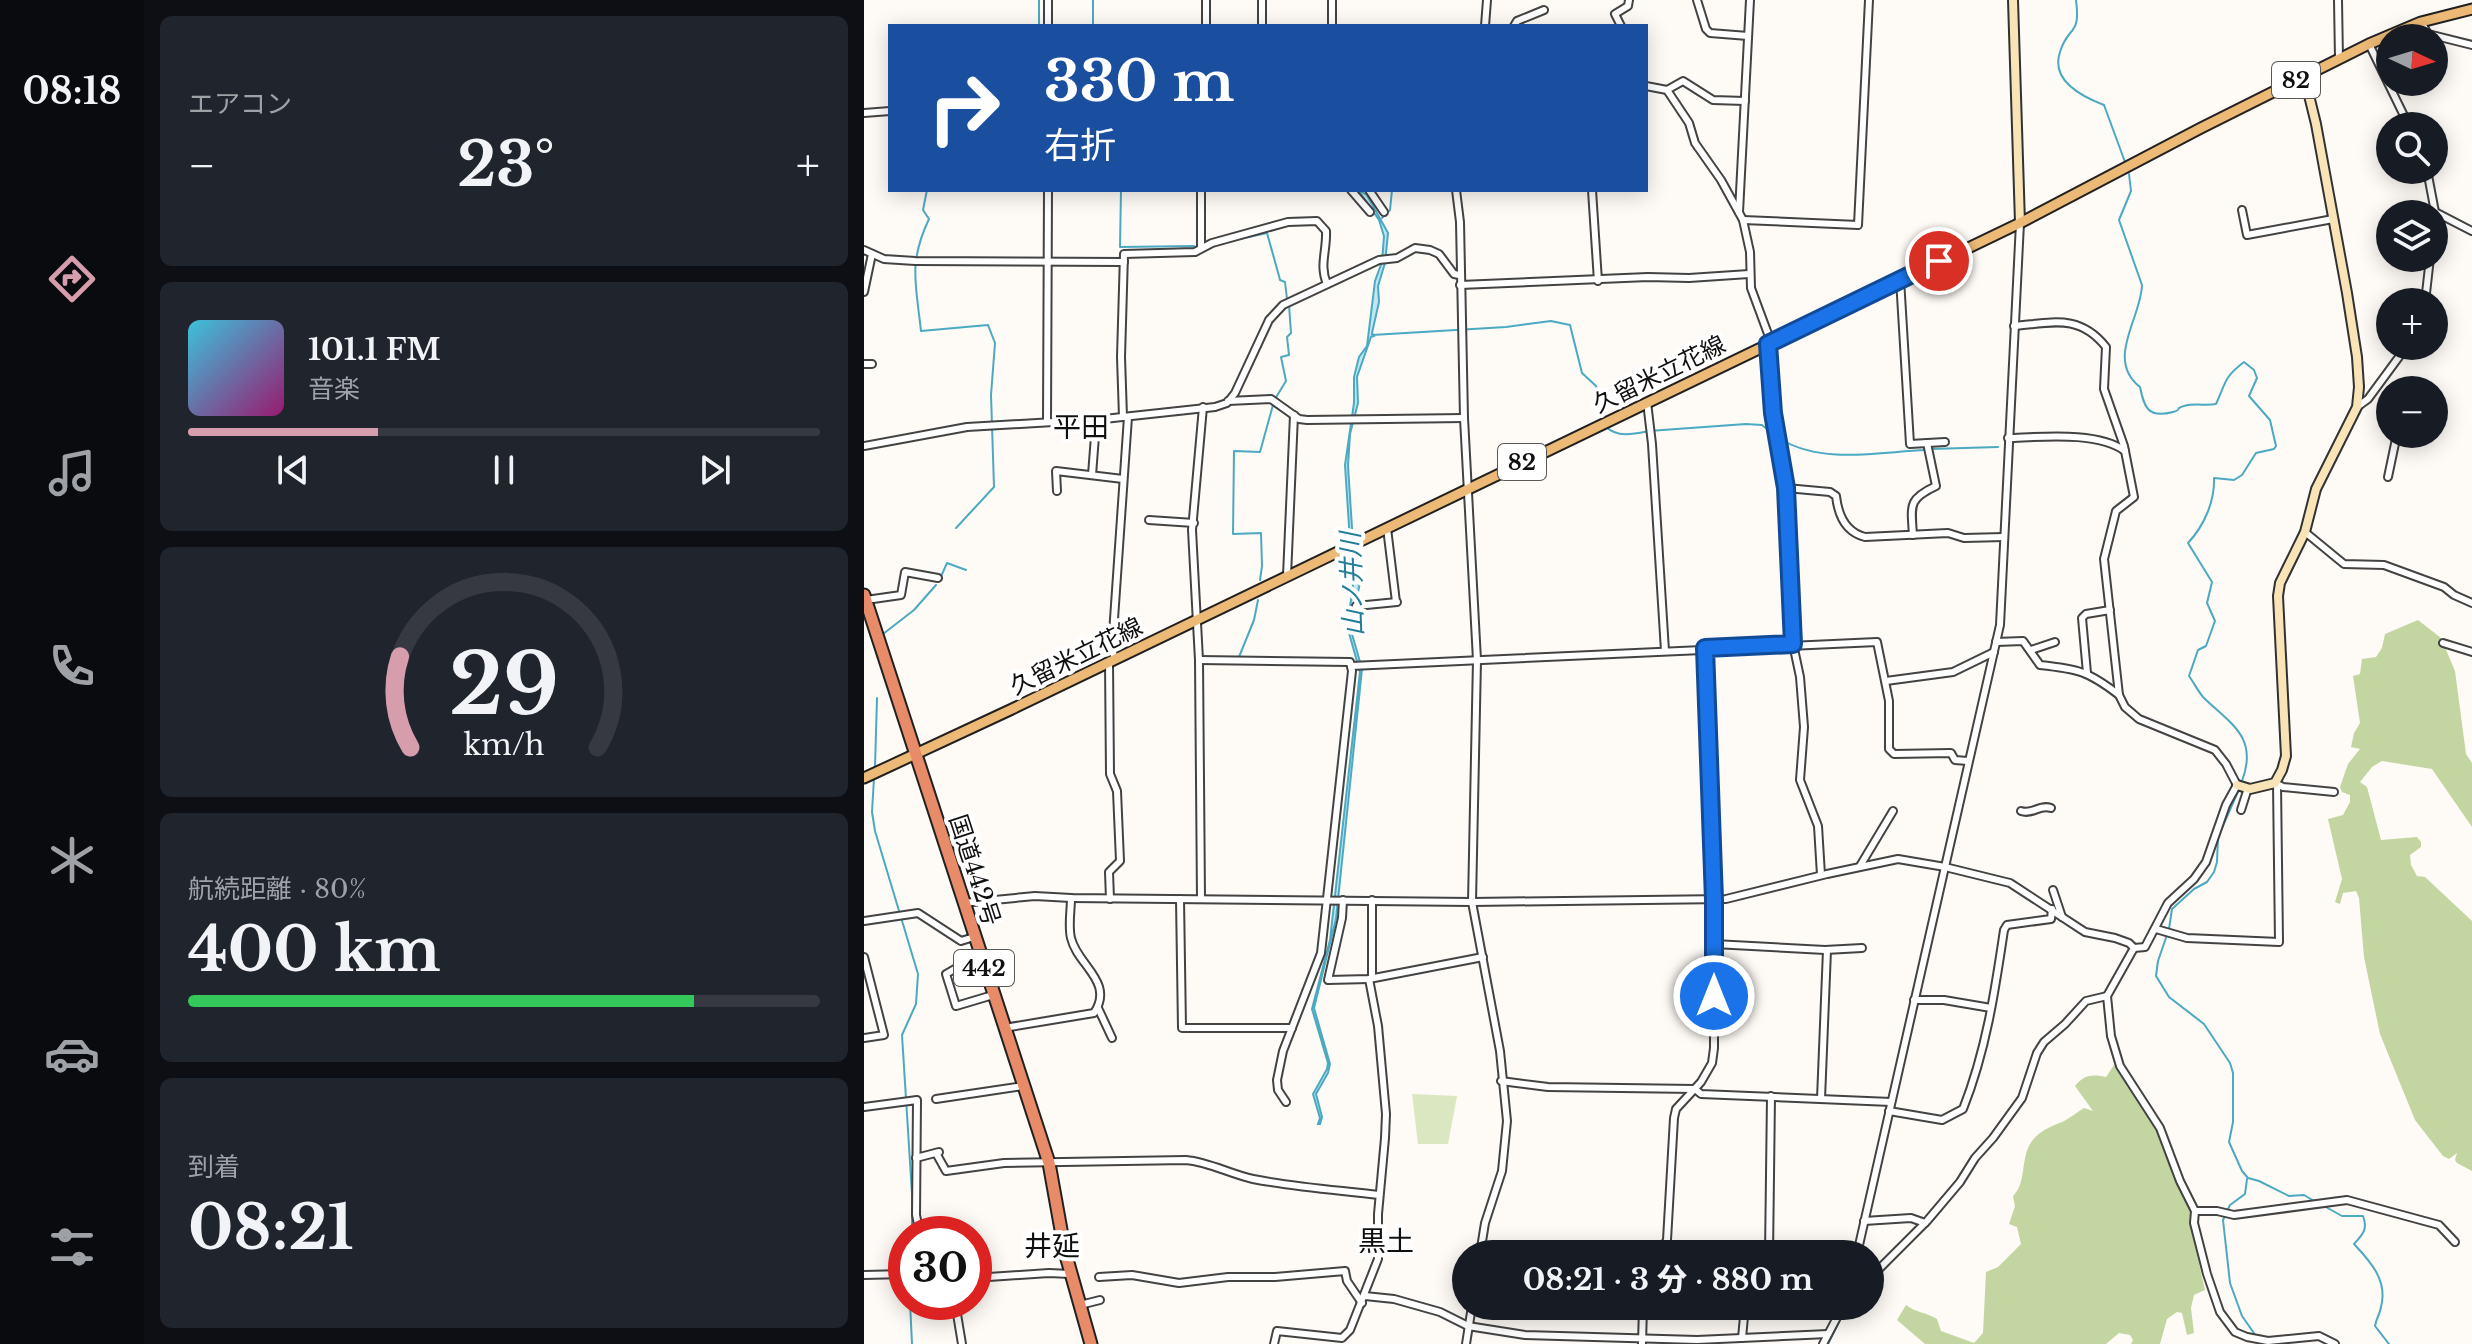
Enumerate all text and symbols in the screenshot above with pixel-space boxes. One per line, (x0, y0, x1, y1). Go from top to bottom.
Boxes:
north arrow (2376, 24, 2448, 96)
map controls (2376, 24, 2448, 448)
text: 330 m (1044, 47, 1234, 116)
icon: right (912, 56, 1016, 160)
road number: 82 (2272, 62, 2320, 98)
text: 08:18 (23, 69, 121, 114)
text: エアコン (188, 88, 292, 120)
button: search (2376, 112, 2448, 184)
text: 右折 (1044, 123, 1116, 168)
text: 23° (457, 128, 555, 202)
text: − (188, 138, 216, 193)
text: + (796, 138, 820, 193)
button: layers (2376, 200, 2448, 272)
pin (1905, 227, 1973, 295)
icon: arrive (1917, 239, 1961, 283)
icon: directions (44, 251, 100, 307)
button: + (2376, 288, 2448, 360)
street label: 久留米立花線 (1588, 329, 1730, 419)
text: 101.1 FM (308, 331, 441, 368)
text: 音楽 (308, 373, 360, 405)
button: − (2376, 376, 2448, 448)
district label: 平田 (1053, 410, 1109, 445)
road number: 82 (1498, 444, 1546, 480)
icon: music (44, 445, 100, 501)
icon: previous (271, 448, 315, 492)
icon: pause (482, 448, 526, 492)
icon: next (693, 448, 737, 492)
water label: 山ノ井川 (1334, 528, 1370, 637)
street label: 久留米立花線 (1005, 611, 1147, 701)
text: 29 (449, 633, 559, 736)
icon: phone (44, 638, 100, 694)
text: km/h (463, 727, 545, 763)
street label: 国道442号 (943, 811, 1007, 929)
icon: climate (44, 832, 100, 888)
text: 航続距離 · 80% (188, 873, 366, 905)
text: 400 km (188, 913, 441, 987)
road number: 442 (954, 950, 1014, 986)
position arrow (1672, 954, 1756, 1038)
icon: car (44, 1026, 100, 1082)
text: 到着 (188, 1151, 240, 1183)
text: 08:21 (188, 1191, 354, 1265)
speed limit sign: 30 (888, 1216, 992, 1320)
icon: filters (44, 1219, 100, 1275)
district label: 黒土 (1358, 1224, 1414, 1259)
district label: 井延 (1024, 1229, 1080, 1264)
text: 08:21 · 3 分 · 880 m (1523, 1261, 1813, 1298)

